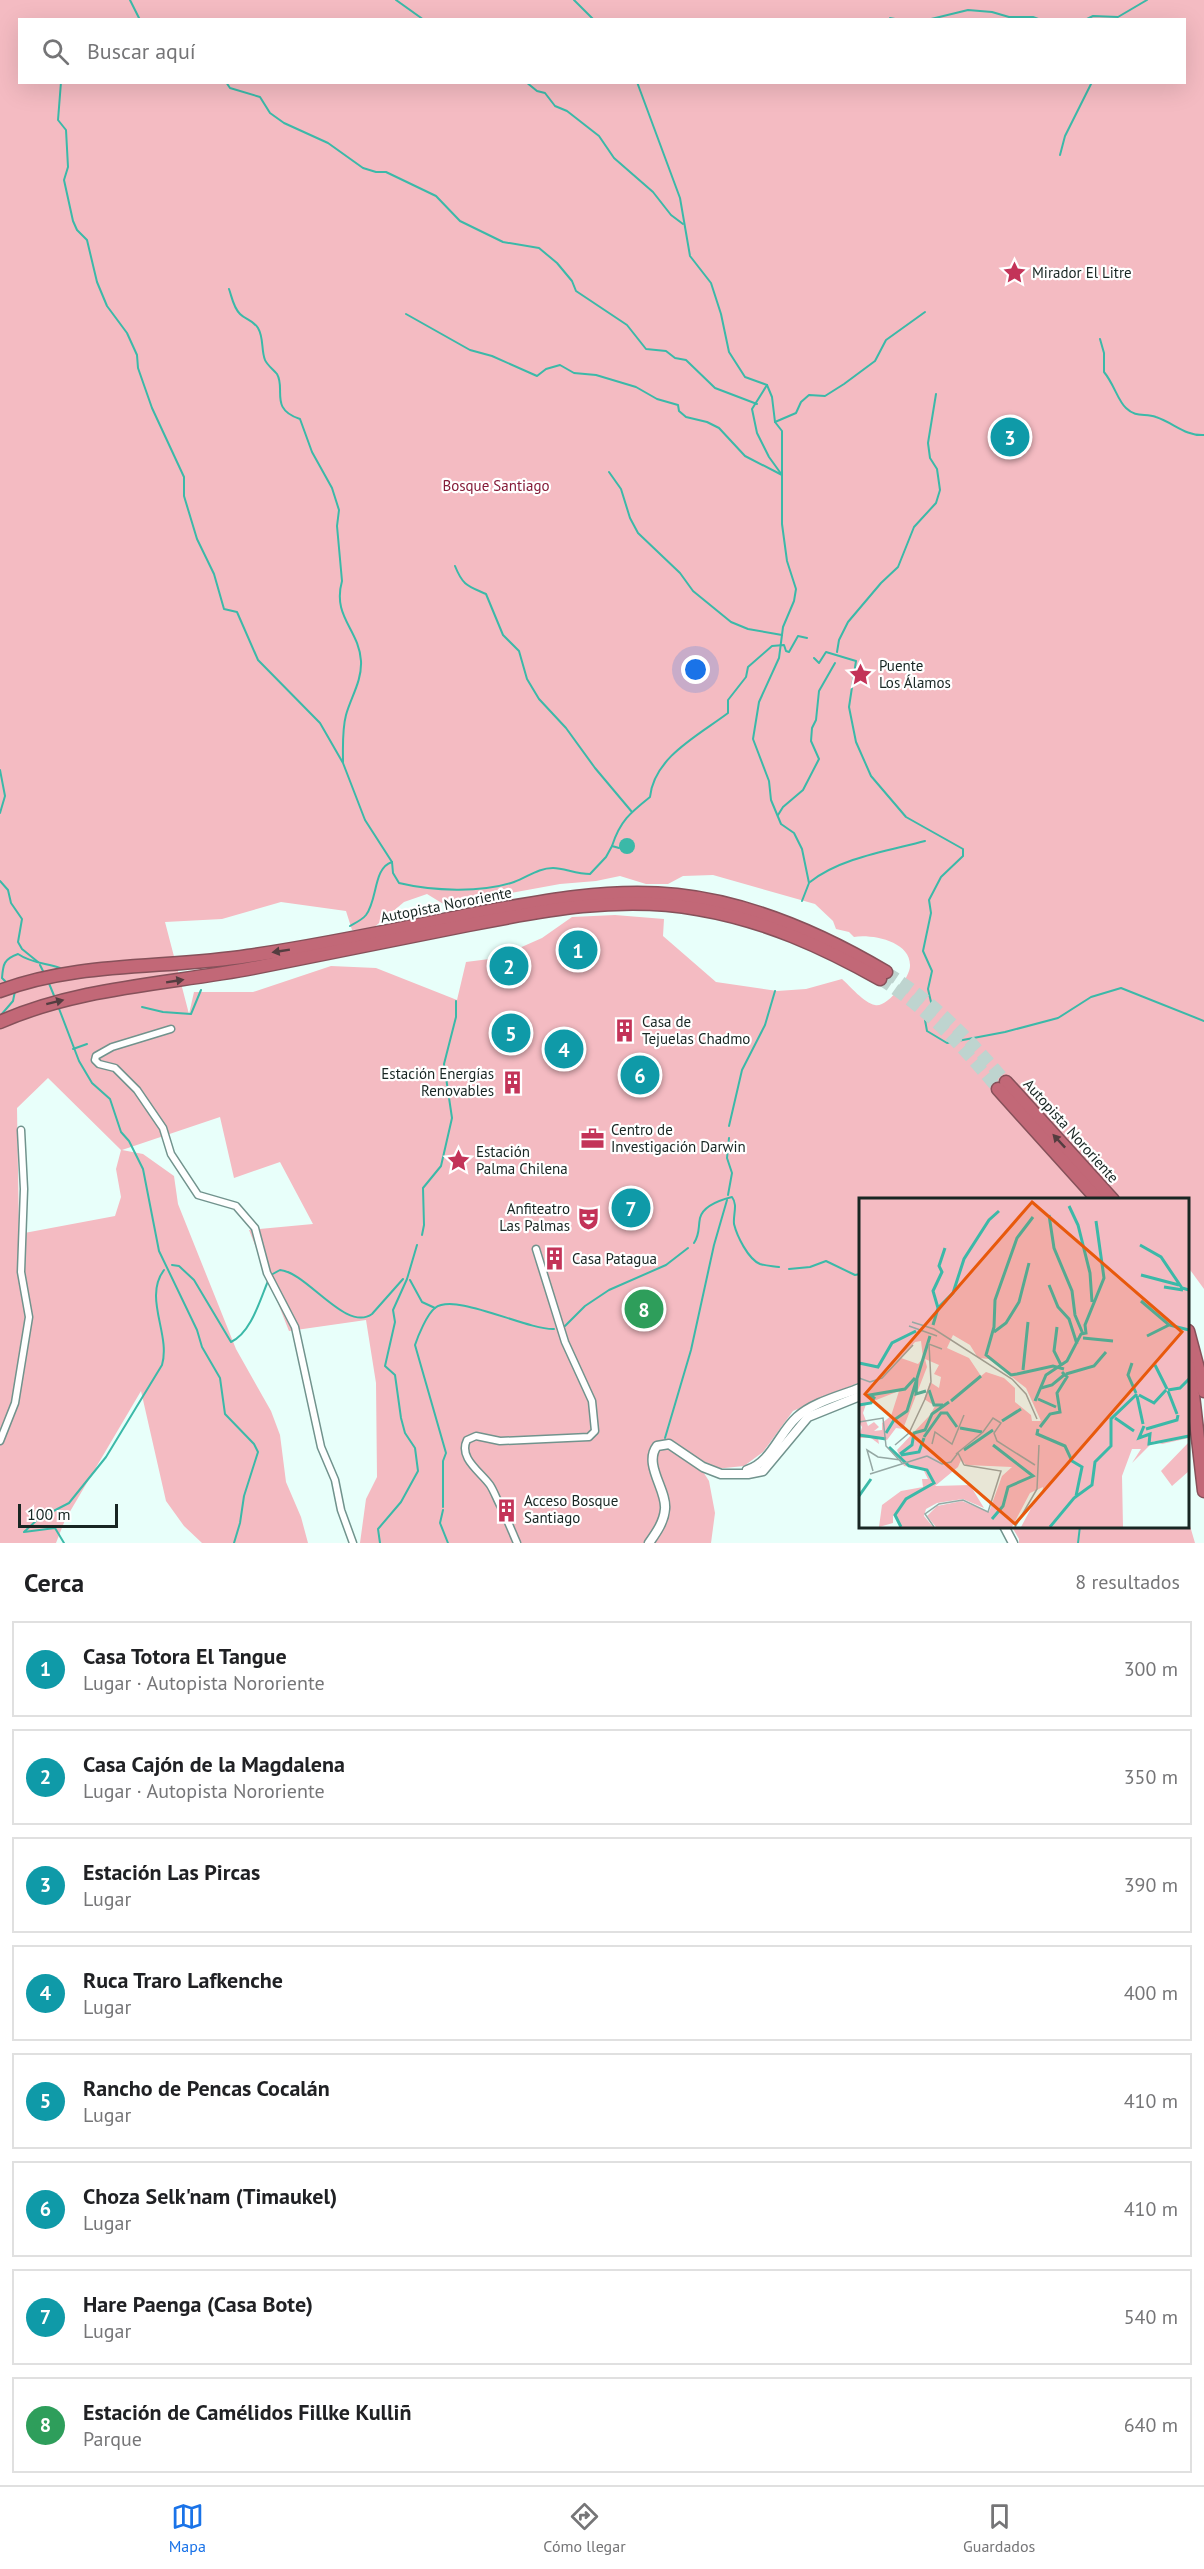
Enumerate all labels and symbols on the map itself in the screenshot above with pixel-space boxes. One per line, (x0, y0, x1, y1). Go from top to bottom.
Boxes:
place icon: Mirador El Litre (1001, 260, 1027, 286)
place label: Mirador El Litre (1032, 263, 1132, 282)
pin: 3 (990, 414, 1030, 460)
park label: Bosque Santiago (442, 476, 550, 495)
your location (681, 655, 710, 684)
place label: Puente Los Álamos (879, 656, 951, 692)
place icon: Puente Los Álamos (848, 662, 874, 688)
street label: Autopista Nororiente (379, 882, 513, 927)
pin: 1 (558, 928, 598, 972)
pin: 2 (490, 944, 528, 988)
one-way arrow (272, 947, 291, 956)
one-way arrow (166, 977, 185, 986)
one-way arrow (46, 997, 64, 1007)
pin: 5 (492, 1010, 530, 1056)
place label: Casa de Tejuelas Chadmo (642, 1012, 750, 1048)
building icon: Casa de Tejuelas Chadmo (611, 1018, 637, 1044)
pin: 4 (544, 1026, 584, 1072)
pin: 6 (620, 1052, 660, 1098)
place label: Estación Energías Renovables (381, 1064, 494, 1100)
building icon: Estación Energías Renovables (499, 1070, 525, 1096)
street label: Autopista Nororiente (1020, 1075, 1123, 1187)
place label: Centro de Investigación Darwin (611, 1120, 746, 1156)
office icon: Centro de Investigación Darwin (580, 1126, 606, 1152)
one-way arrow (1053, 1134, 1066, 1149)
place label: Estación Palma Chilena (476, 1142, 568, 1178)
place icon: Estación Palma Chilena (445, 1148, 471, 1174)
pin: 7 (612, 1186, 650, 1230)
inset map (859, 1198, 1189, 1528)
place label: Anfiteatro Las Palmas (499, 1199, 570, 1235)
theatre icon: Anfiteatro Las Palmas (575, 1205, 601, 1231)
building icon: Casa Patagua (541, 1246, 567, 1272)
place label: Casa Patagua (572, 1249, 657, 1268)
pin: 8 (624, 1286, 664, 1332)
place label: Acceso Bosque Santiago (524, 1491, 618, 1527)
building icon: Acceso Bosque Santiago (493, 1497, 519, 1523)
scale bar (18, 1501, 118, 1528)

